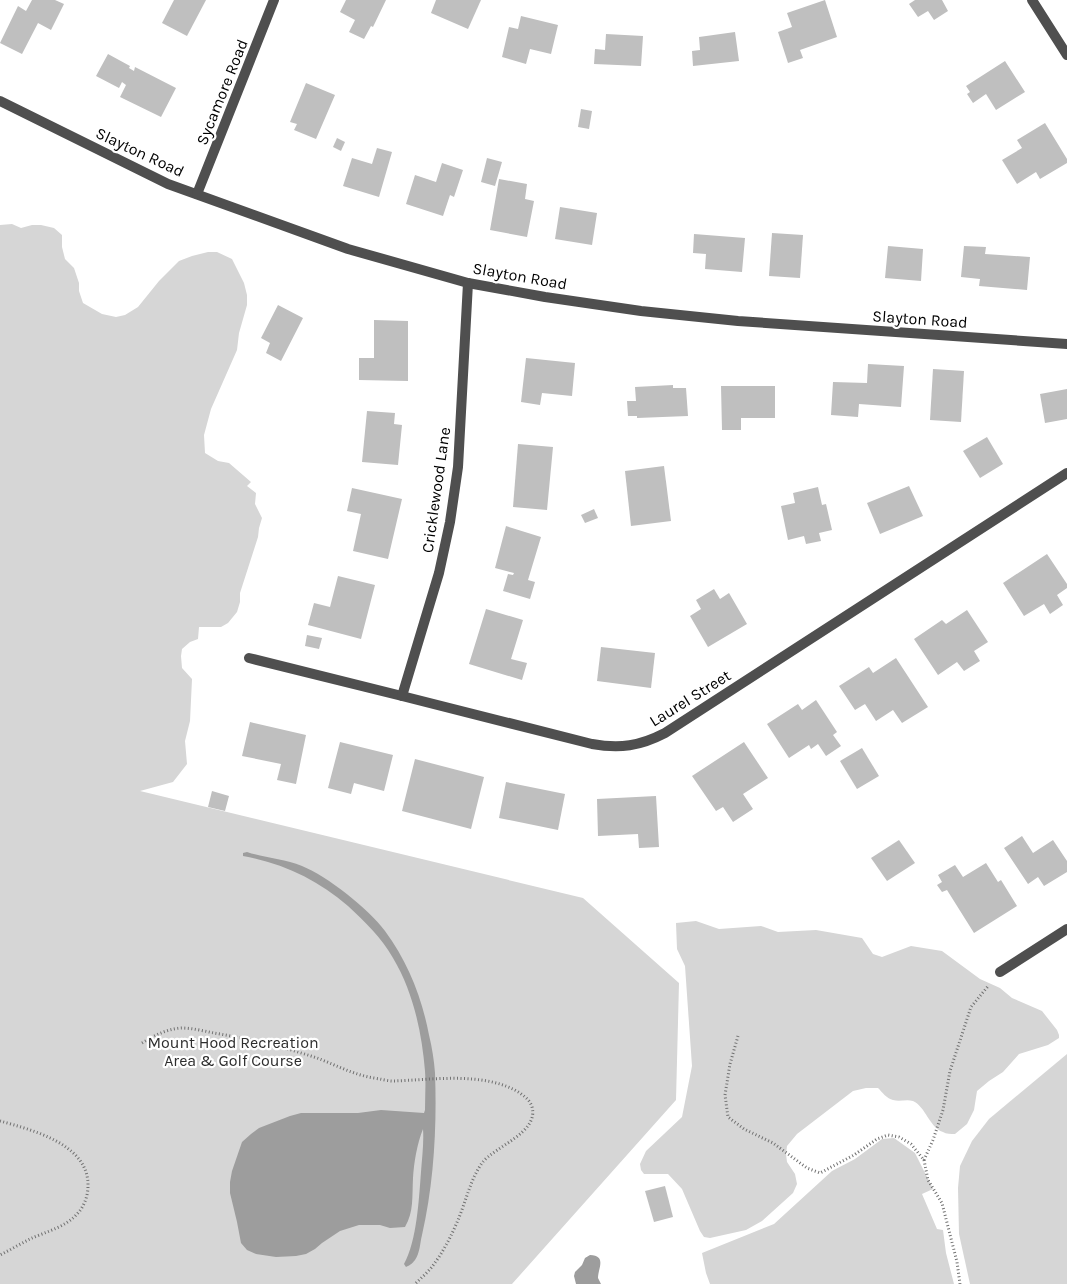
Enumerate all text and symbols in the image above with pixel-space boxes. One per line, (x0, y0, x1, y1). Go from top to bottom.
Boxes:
street label: Sycamore Road (192, 36, 252, 148)
street label: Slayton Road (93, 123, 187, 181)
street label: Slayton Road (471, 258, 569, 294)
street label: Slayton Road (872, 306, 968, 332)
street label: Cricklewood Lane (418, 426, 454, 554)
street label: Laurel Street (646, 666, 734, 730)
park label: Mount Hood Recreation Area & Golf Course (147, 1033, 319, 1070)

